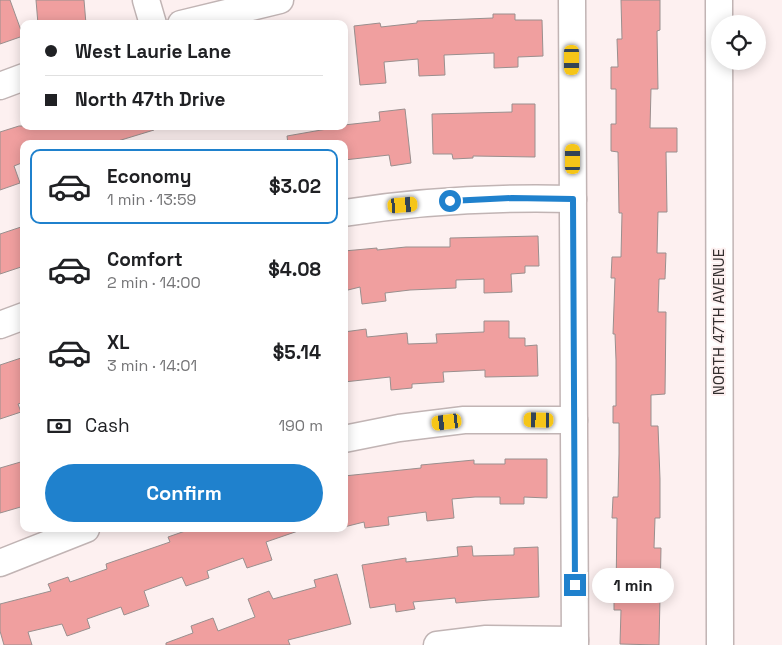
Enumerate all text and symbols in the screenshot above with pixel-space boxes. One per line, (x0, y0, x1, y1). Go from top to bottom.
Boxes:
map controls (711, 15, 766, 70)
button: locate (711, 15, 766, 70)
text: West Laurie Lane (75, 39, 231, 64)
car (564, 45, 579, 75)
text: North 47th Drive (75, 87, 225, 112)
car (565, 144, 580, 174)
icon: car (47, 164, 92, 209)
text: Economy (107, 164, 191, 189)
text: $3.02 (269, 174, 321, 199)
text: 1 min · 13:59 (107, 189, 196, 210)
route start (439, 190, 461, 212)
car (387, 196, 418, 214)
icon: car (47, 247, 92, 292)
text: Comfort (107, 247, 183, 272)
street label: NORTH 47TH AVENUE (709, 249, 728, 395)
text: $4.08 (268, 257, 321, 282)
text: 2 min · 14:00 (107, 272, 201, 293)
icon: car (47, 330, 92, 375)
text: XL (107, 330, 130, 355)
text: $5.14 (273, 340, 321, 365)
text: 3 min · 14:01 (107, 355, 197, 376)
icon: cash (45, 412, 73, 440)
car (523, 412, 554, 428)
text: Cash (85, 413, 130, 438)
car (431, 413, 462, 431)
text: 190 m (278, 415, 323, 436)
button: Confirm (45, 464, 323, 522)
callout: 1 min (592, 568, 675, 602)
route end (564, 574, 586, 596)
text: 1 min (613, 575, 653, 596)

